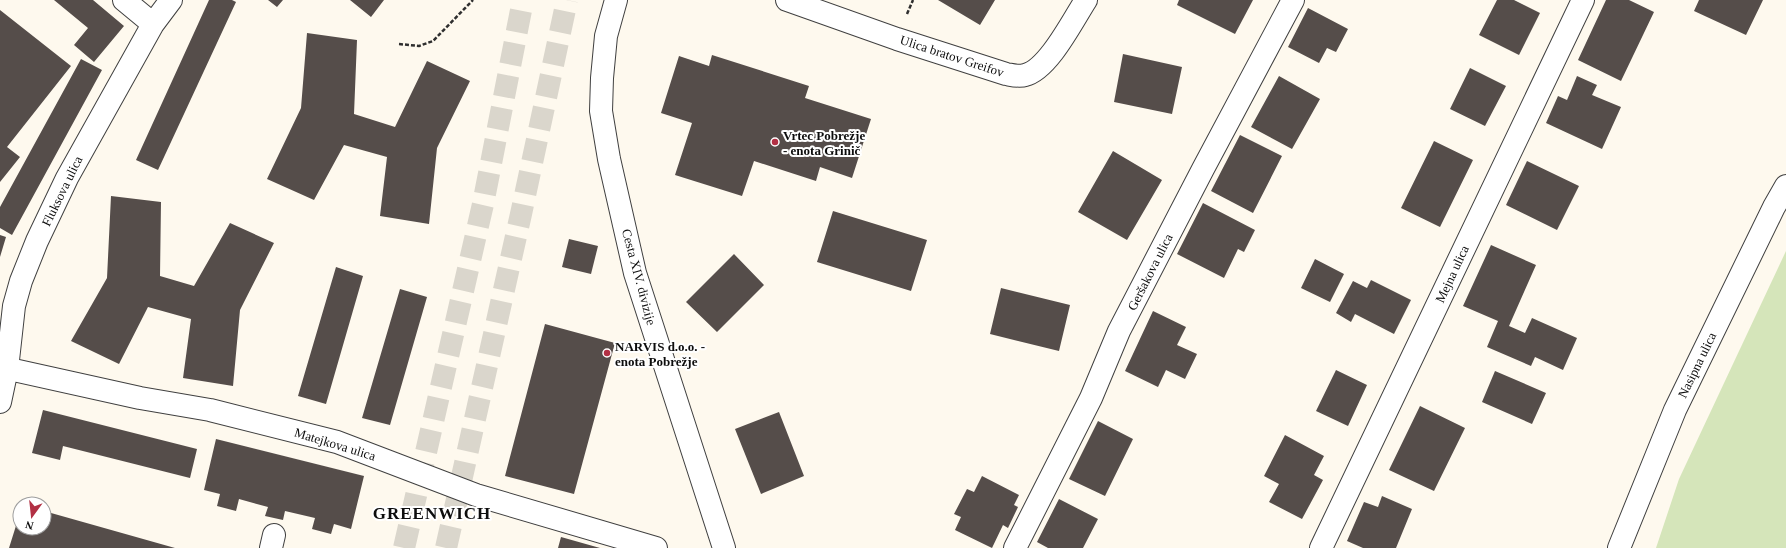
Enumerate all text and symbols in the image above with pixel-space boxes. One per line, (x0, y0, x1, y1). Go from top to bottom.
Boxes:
street label: Ulica bratov Greifov (898, 32, 1006, 80)
place label: Vrtec Pobrežje - enota Grinič (783, 128, 865, 158)
marker: Vrtec Pobrežje - enota Grinič (770, 137, 780, 147)
street label: Fluksova ulica (39, 153, 86, 229)
street label: Cesta XIV. divizije (619, 227, 659, 327)
street label: Geršakova ulica (1124, 231, 1176, 313)
street label: Mejna ulica (1432, 243, 1472, 305)
street label: Nasipna ulica (1675, 330, 1719, 400)
place label: NARVIS d.o.o. - enota Pobrežje (615, 339, 705, 369)
marker: NARVIS d.o.o. - enota Pobrežje (602, 348, 612, 358)
street label: Matejkova ulica (293, 425, 378, 464)
north arrow (12, 496, 52, 536)
district label: GREENWICH (373, 504, 491, 523)
text: N (24, 519, 35, 532)

